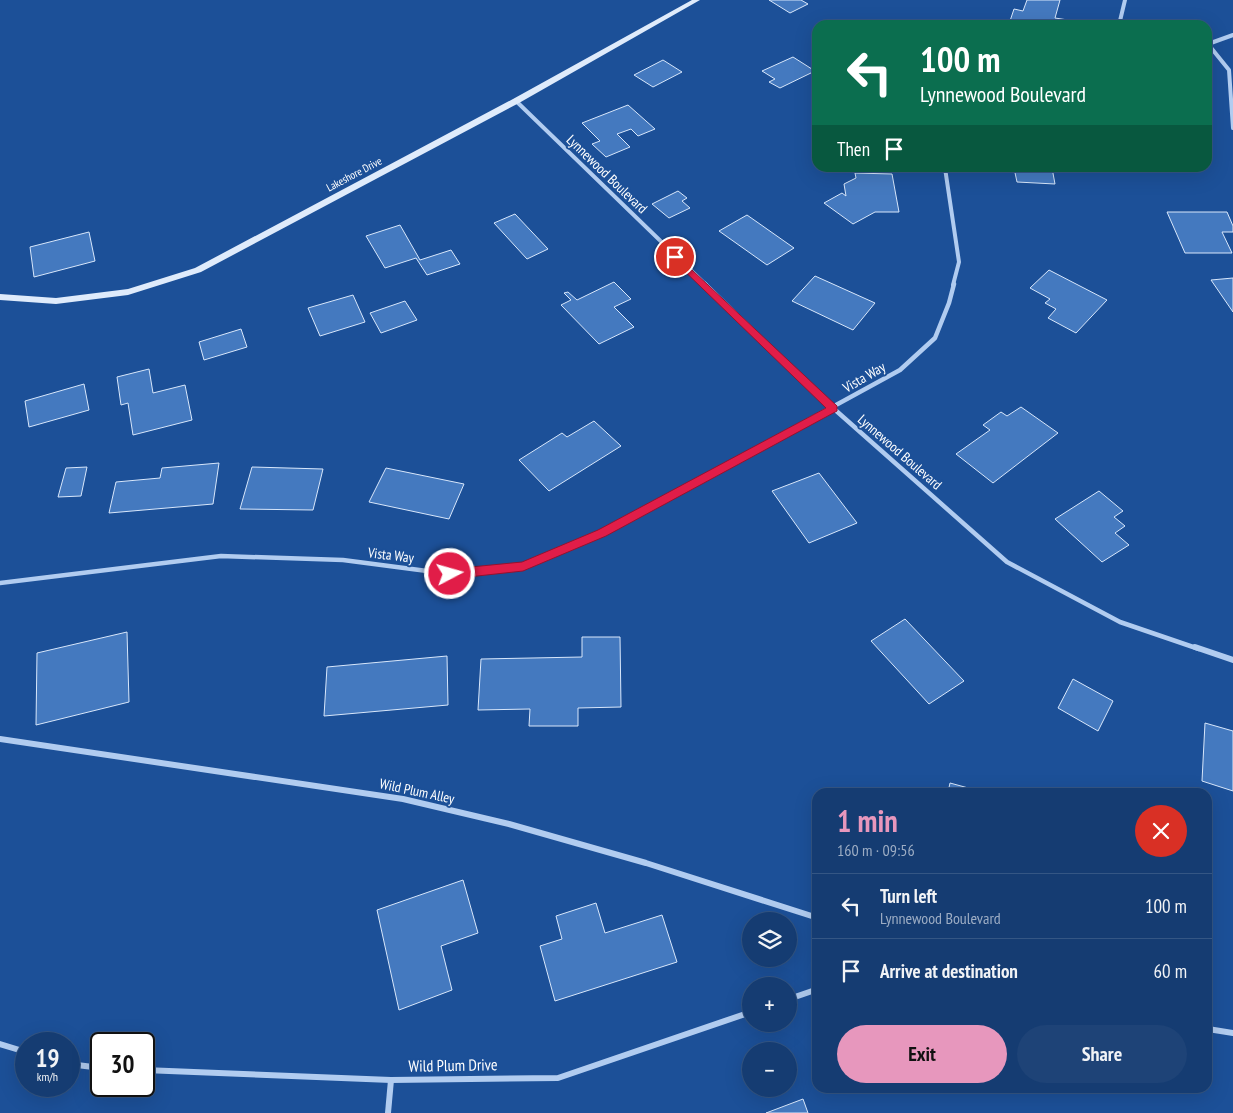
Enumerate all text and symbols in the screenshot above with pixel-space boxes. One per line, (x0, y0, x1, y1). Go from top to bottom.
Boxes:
text: 100 m (920, 36, 1001, 82)
icon: left (837, 40, 902, 105)
text: Lynnewood Boulevard (920, 80, 1086, 108)
street label: Lynnewood Boulevard (563, 131, 651, 217)
icon: arrive (880, 135, 908, 163)
text: Then (837, 137, 870, 161)
street label: Lakeshore Drive (324, 153, 384, 194)
pin (654, 236, 696, 278)
icon: arrive (661, 243, 689, 271)
street label: Vista Way (839, 357, 889, 397)
street label: Lynnewood Boulevard (854, 411, 946, 493)
street label: Vista Way (366, 543, 416, 567)
position arrow (423, 547, 475, 599)
street label: Wild Plum Alley (378, 774, 457, 808)
text: 1 min (837, 801, 898, 840)
button: close (1135, 805, 1187, 857)
text: 160 m · 09:56 (837, 840, 915, 860)
text: Turn left (880, 884, 937, 908)
icon: left (837, 892, 865, 920)
text: 100 m (1145, 894, 1187, 918)
text: Lynnewood Boulevard (880, 908, 1001, 928)
map controls (742, 912, 797, 1097)
button: layers (742, 912, 797, 967)
icon: arrive (837, 957, 865, 985)
text: Arrive at destination (880, 959, 1018, 983)
text: 60 m (1154, 959, 1187, 983)
button: + (742, 977, 797, 1032)
button: Exit (837, 1025, 1007, 1083)
button: Share (1017, 1025, 1187, 1083)
speed limit sign: 30 (90, 1032, 155, 1097)
text: 19 (36, 1042, 59, 1074)
button: − (742, 1042, 797, 1097)
street label: Wild Plum Drive (408, 1054, 498, 1076)
text: km/h (37, 1069, 58, 1084)

